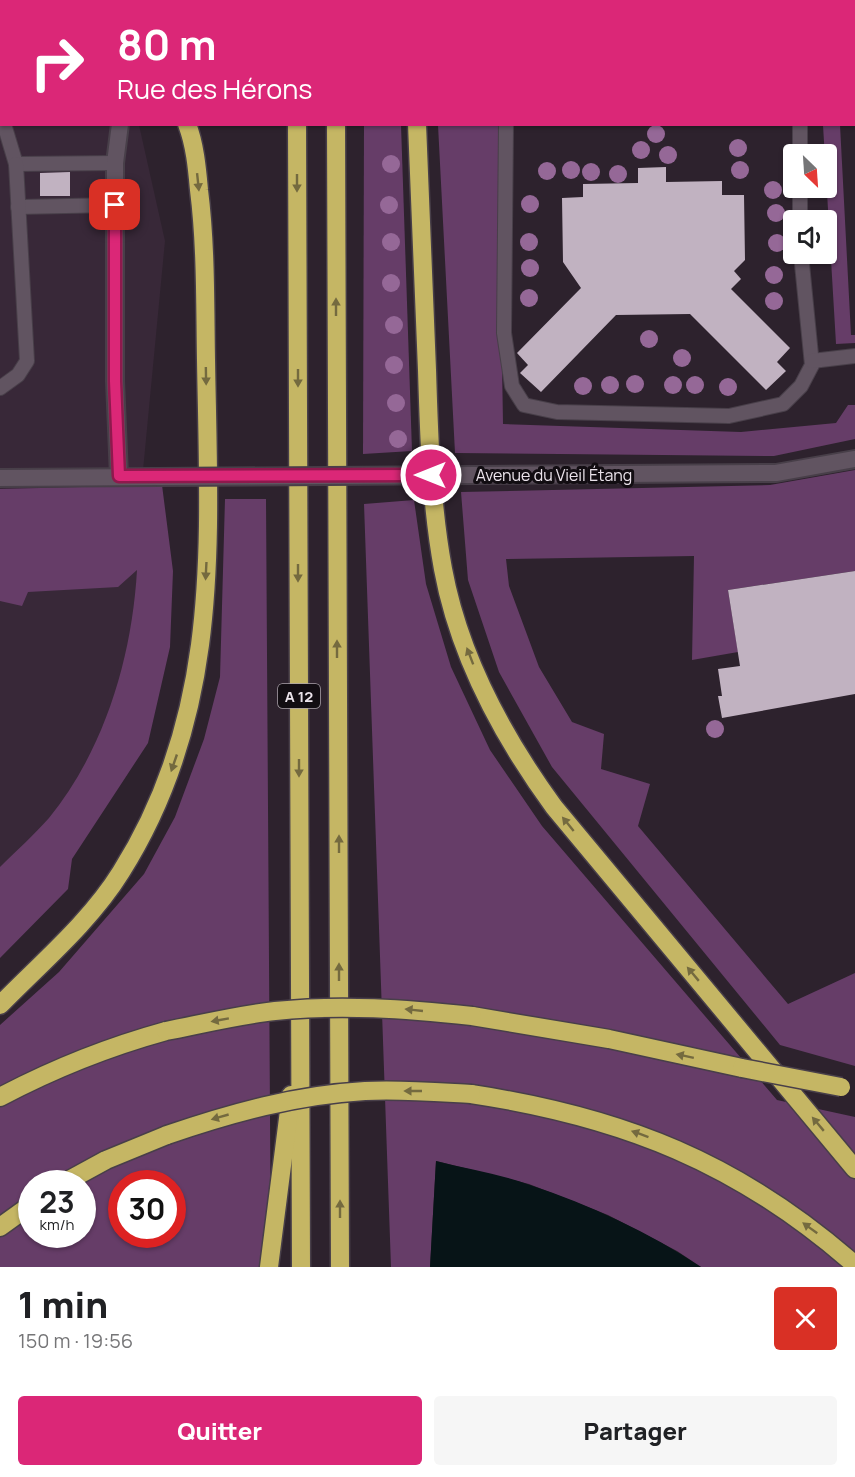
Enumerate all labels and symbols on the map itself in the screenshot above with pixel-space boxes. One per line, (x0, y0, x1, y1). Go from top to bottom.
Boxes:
north arrow (783, 144, 837, 198)
one-way arrow (194, 172, 203, 191)
one-way arrow (292, 173, 302, 192)
pin (89, 179, 140, 230)
one-way arrow (331, 297, 341, 316)
one-way arrow (202, 367, 211, 386)
one-way arrow (293, 368, 303, 387)
position arrow (399, 443, 463, 507)
street label: Avenue du Vieil Étang (476, 464, 632, 486)
one-way arrow (202, 562, 211, 581)
one-way arrow (293, 563, 303, 582)
one-way arrow (332, 639, 342, 658)
one-way arrow (465, 647, 475, 665)
road number: A 12 (278, 684, 320, 708)
one-way arrow (169, 754, 179, 772)
one-way arrow (294, 758, 304, 777)
one-way arrow (562, 816, 575, 832)
one-way arrow (334, 834, 343, 853)
one-way arrow (334, 962, 344, 981)
one-way arrow (686, 966, 699, 982)
one-way arrow (404, 1005, 423, 1015)
one-way arrow (210, 1016, 229, 1025)
one-way arrow (675, 1051, 694, 1060)
one-way arrow (403, 1086, 422, 1096)
one-way arrow (211, 1113, 229, 1123)
one-way arrow (811, 1116, 824, 1132)
one-way arrow (631, 1129, 649, 1139)
speed limit sign: 30 (108, 1170, 186, 1248)
one-way arrow (335, 1199, 345, 1218)
one-way arrow (803, 1222, 818, 1234)

